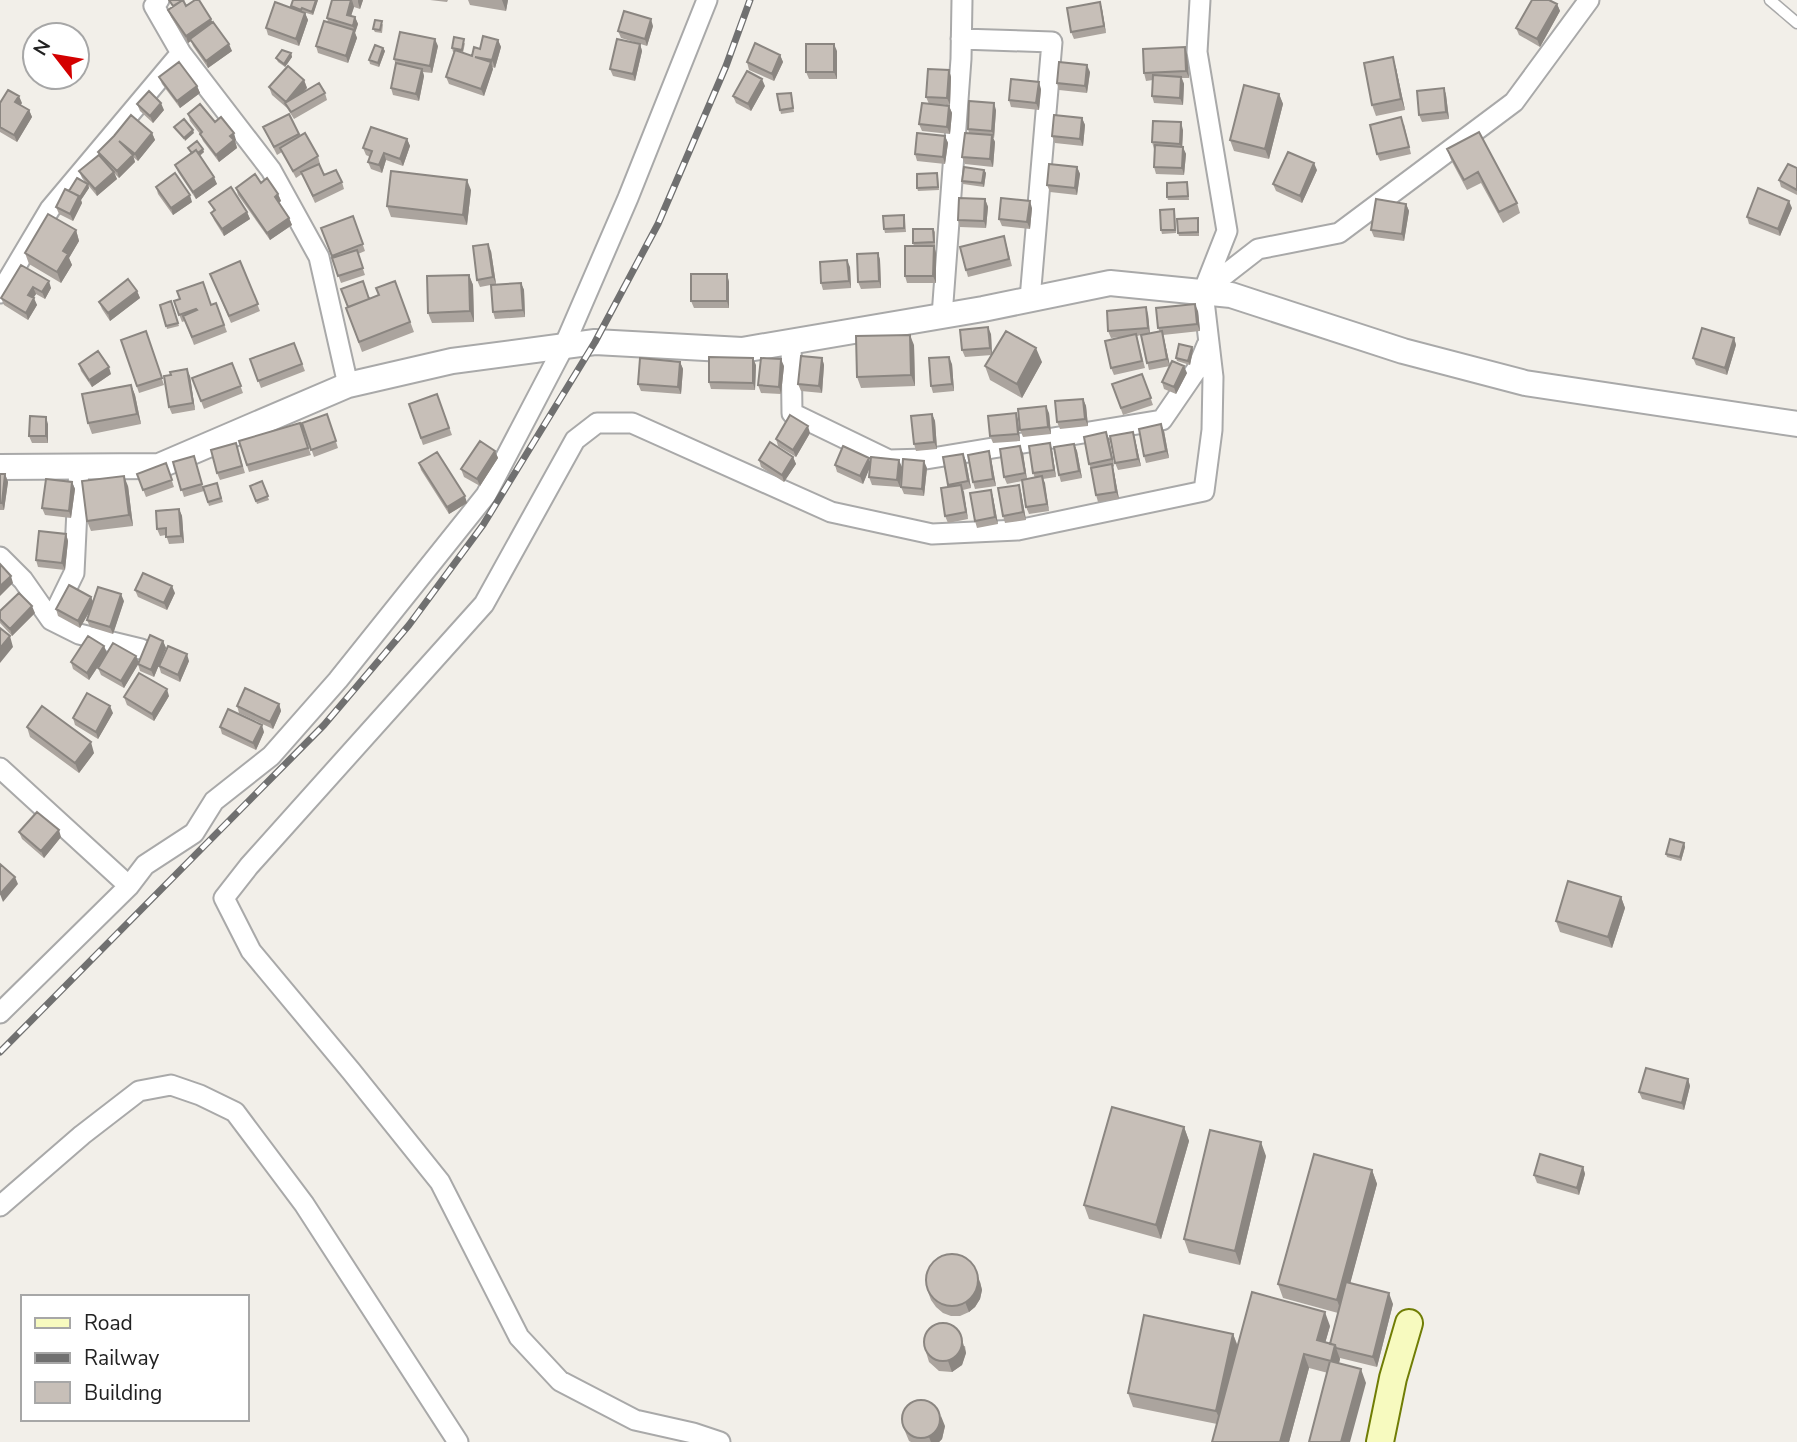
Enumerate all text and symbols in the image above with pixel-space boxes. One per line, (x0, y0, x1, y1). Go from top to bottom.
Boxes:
north arrow (21, 21, 91, 91)
text: N (27, 35, 57, 61)
legend (21, 1295, 248, 1421)
text: Road (84, 1309, 133, 1337)
text: Railway (84, 1344, 159, 1372)
text: Building (84, 1379, 162, 1407)

